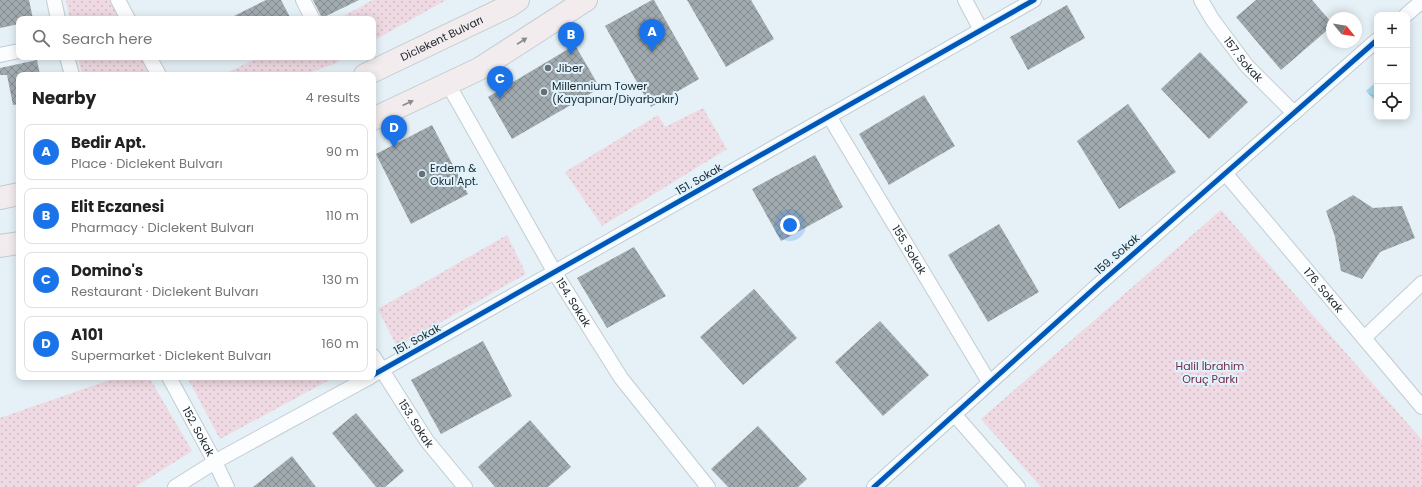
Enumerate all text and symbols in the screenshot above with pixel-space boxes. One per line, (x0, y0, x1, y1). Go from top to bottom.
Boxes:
street label: Diclekent Bulvarı (398, 12, 486, 65)
north arrow (1326, 12, 1362, 48)
map controls (1374, 12, 1410, 120)
button: + (1374, 12, 1410, 48)
search box (16, 16, 376, 60)
pin: A (639, 19, 665, 52)
pin: B (558, 22, 584, 55)
icon: search (30, 27, 52, 49)
text: Search here (62, 28, 152, 49)
street label: 157. Sokak (1220, 34, 1267, 86)
one-way arrow (517, 37, 528, 45)
button: − (1374, 48, 1410, 84)
place label: Jiber (556, 60, 583, 76)
marker: Jiber (543, 63, 553, 73)
pin: C (487, 66, 513, 99)
place label: Millennium Tower (Kayapınar/Diyarbakır) (552, 78, 679, 107)
button: locate (1374, 84, 1410, 120)
text: Nearby (32, 86, 96, 110)
marker: Millennium Tower (Kayapınar/Diyarbakır) (539, 87, 549, 97)
text: 4 results (306, 88, 360, 107)
one-way arrow (403, 100, 414, 106)
pin: D (381, 115, 407, 148)
text: Bedir Apt. (71, 132, 146, 153)
text: A (41, 142, 51, 161)
text: 90 m (326, 142, 359, 161)
text: Place · Diclekent Bulvarı (71, 154, 223, 173)
street label: 151. Sokak (673, 159, 726, 199)
place label: Erdem & Okul Apt. (430, 160, 478, 189)
marker: Erdem & Okul Apt. (417, 169, 427, 179)
text: Elit Eczanesi (71, 196, 164, 217)
text: B (42, 206, 50, 225)
text: 110 m (326, 206, 359, 225)
your location (780, 215, 800, 235)
text: Pharmacy · Diclekent Bulvarı (71, 218, 254, 237)
street label: 155. Sokak (888, 222, 931, 278)
street label: 159. Sokak (1091, 230, 1143, 278)
text: Domino's (71, 260, 143, 281)
street label: 176. Sokak (1300, 264, 1347, 316)
text: C (41, 270, 51, 289)
text: 130 m (322, 270, 359, 289)
street label: 154. Sokak (552, 275, 595, 330)
text: Restaurant · Diclekent Bulvarı (71, 282, 258, 301)
street label: 151. Sokak (391, 319, 444, 358)
text: A101 (71, 324, 103, 345)
text: D (41, 334, 51, 353)
text: 160 m (322, 334, 359, 353)
text: Supermarket · Diclekent Bulvarı (71, 346, 271, 365)
park label: Halil İbrahim Oruç Parkı (1176, 358, 1244, 387)
street label: 153. Sokak (395, 396, 438, 451)
street label: 152. Sokak (179, 404, 219, 460)

